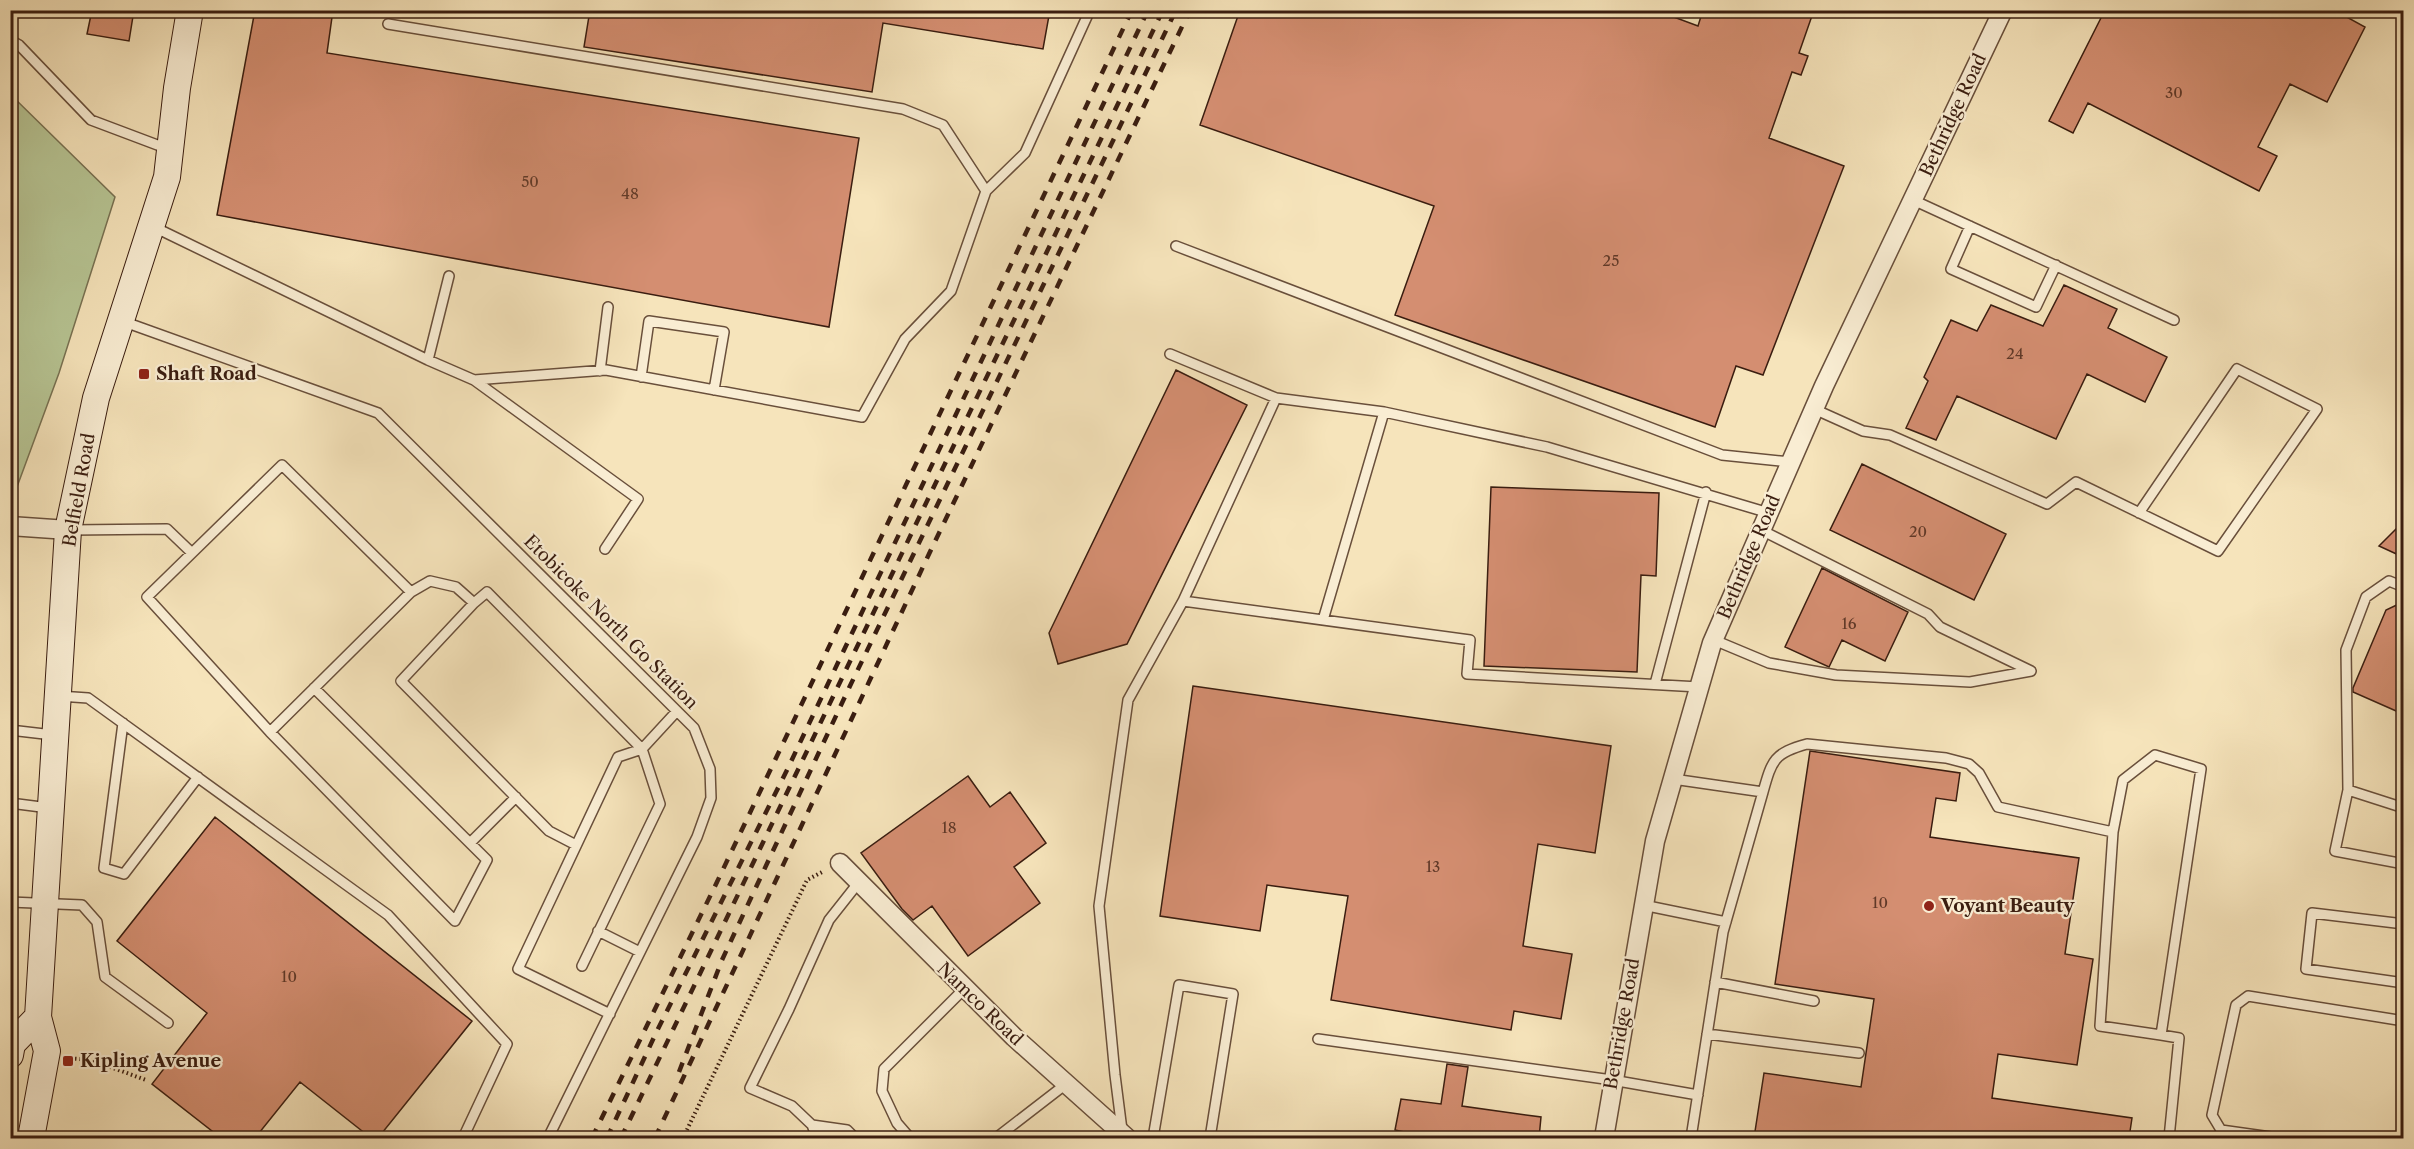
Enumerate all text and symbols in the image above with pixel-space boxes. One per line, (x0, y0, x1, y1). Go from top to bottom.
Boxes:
street label: Bethridge Road (1915, 50, 1991, 180)
house number: 30 (2165, 83, 2183, 102)
house number: 50 (521, 172, 539, 191)
house number: 48 (621, 184, 639, 203)
house number: 25 (1603, 251, 1619, 270)
house number: 24 (2006, 344, 2024, 363)
place label: Shaft Road (156, 363, 257, 385)
marker: Shaft Road (137, 367, 151, 381)
street label: Belfield Road (58, 431, 100, 549)
street label: Bethridge Road (1713, 491, 1785, 623)
house number: 20 (1909, 522, 1927, 541)
street label: Etobicoke North Go Station (519, 530, 703, 714)
house number: 16 (1841, 614, 1857, 633)
house number: 18 (941, 818, 957, 837)
house number: 13 (1426, 857, 1440, 876)
house number: 10 (1872, 893, 1888, 912)
place label: Voyant Beauty (1940, 895, 2075, 917)
marker: Voyant Beauty (1922, 899, 1936, 913)
street label: Bethridge Road (1600, 957, 1644, 1091)
street label: Namco Road (933, 958, 1027, 1050)
house number: 10 (281, 967, 297, 986)
place label: Kipling Avenue (80, 1050, 221, 1072)
marker: Kipling Avenue (61, 1054, 75, 1068)

